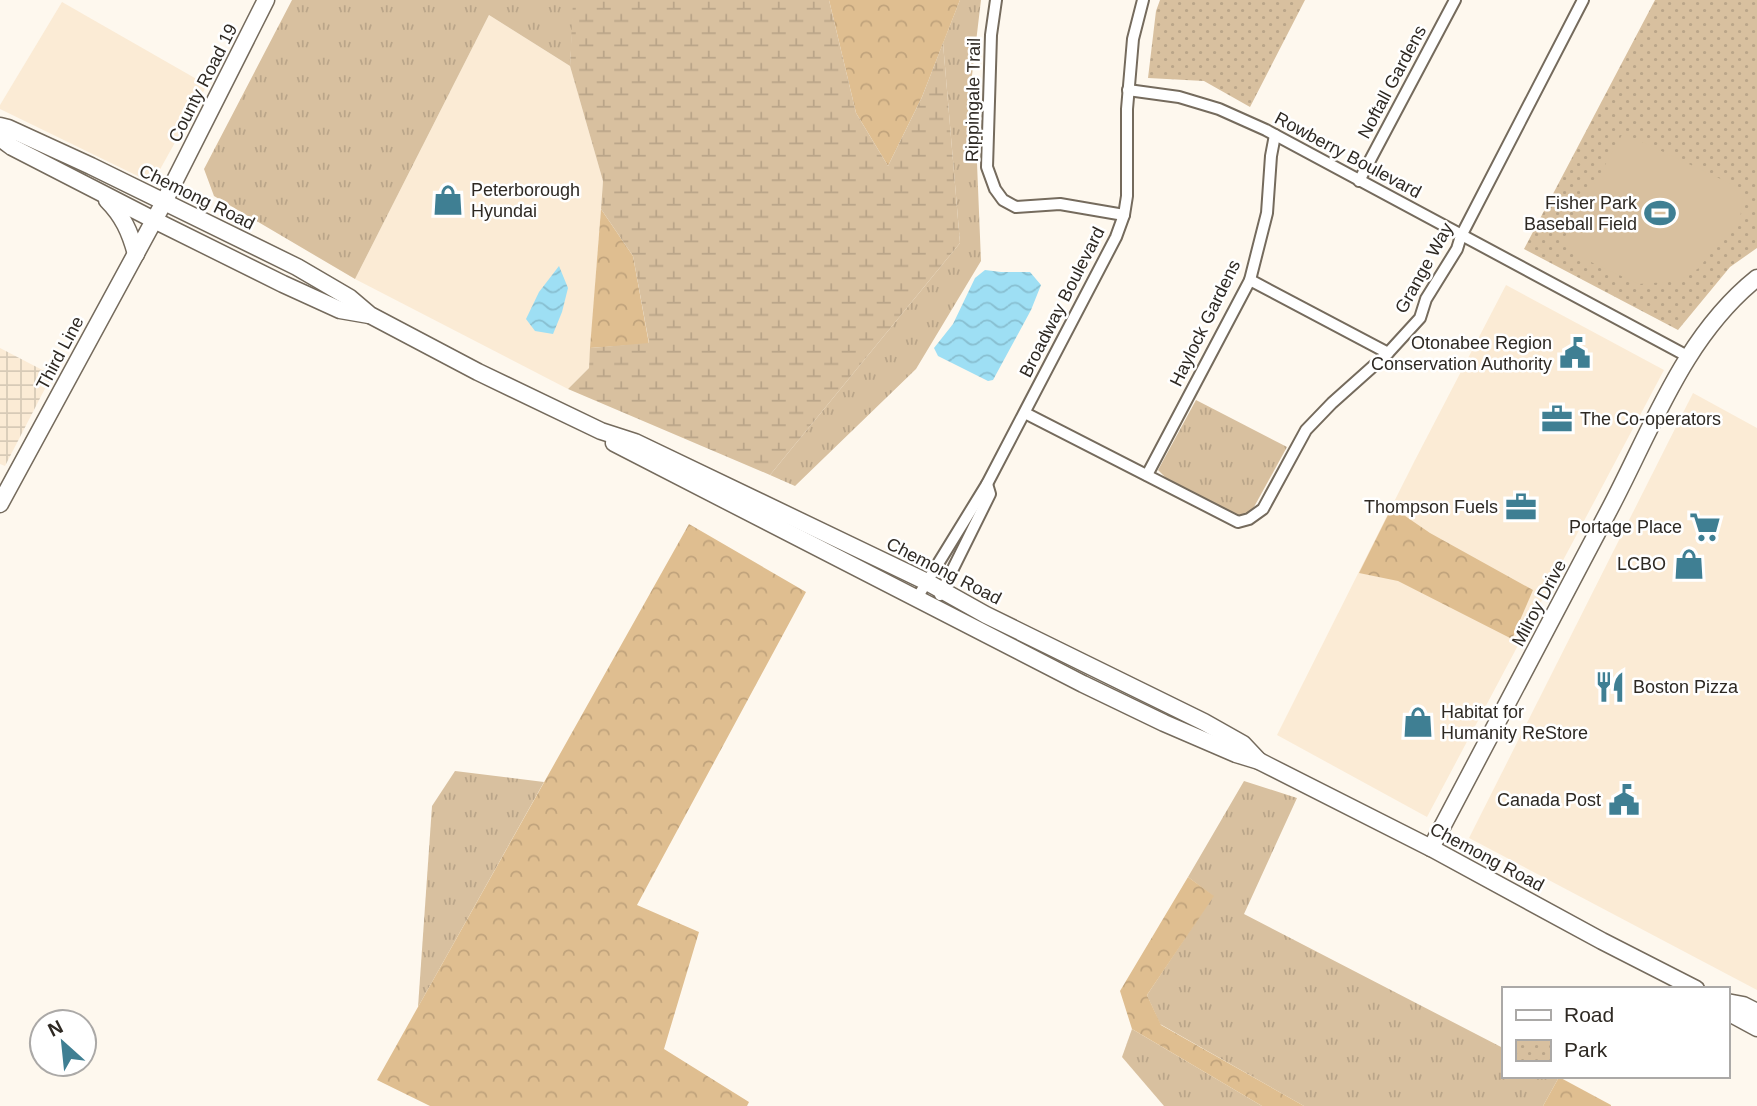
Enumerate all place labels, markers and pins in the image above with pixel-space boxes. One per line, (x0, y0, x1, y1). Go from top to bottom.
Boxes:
place label: Peterborough Hyundai (471, 180, 580, 221)
shop icon: Peterborough Hyundai (431, 183, 465, 217)
place label: Fisher Park Baseball Field (1524, 193, 1638, 234)
sports icon: Fisher Park Baseball Field (1643, 196, 1677, 230)
place label: Otonabee Region Conservation Authority (1371, 333, 1552, 374)
public building icon: Otonabee Region Conservation Authority (1558, 336, 1592, 370)
office icon: The Co-operators (1540, 402, 1574, 436)
place label: The Co-operators (1580, 409, 1721, 429)
office icon: Thompson Fuels (1504, 490, 1538, 524)
place label: Thompson Fuels (1364, 497, 1498, 517)
supermarket icon: Portage Place (1688, 510, 1722, 544)
place label: Portage Place (1569, 517, 1682, 537)
shop icon: LCBO (1672, 547, 1706, 581)
place label: LCBO (1617, 554, 1666, 574)
restaurant icon: Boston Pizza (1593, 670, 1627, 704)
place label: Boston Pizza (1633, 677, 1739, 697)
place label: Habitat for Humanity ReStore (1441, 702, 1588, 743)
shop icon: Habitat for Humanity ReStore (1401, 705, 1435, 739)
public building icon: Canada Post (1607, 783, 1641, 817)
place label: Canada Post (1497, 790, 1601, 810)

